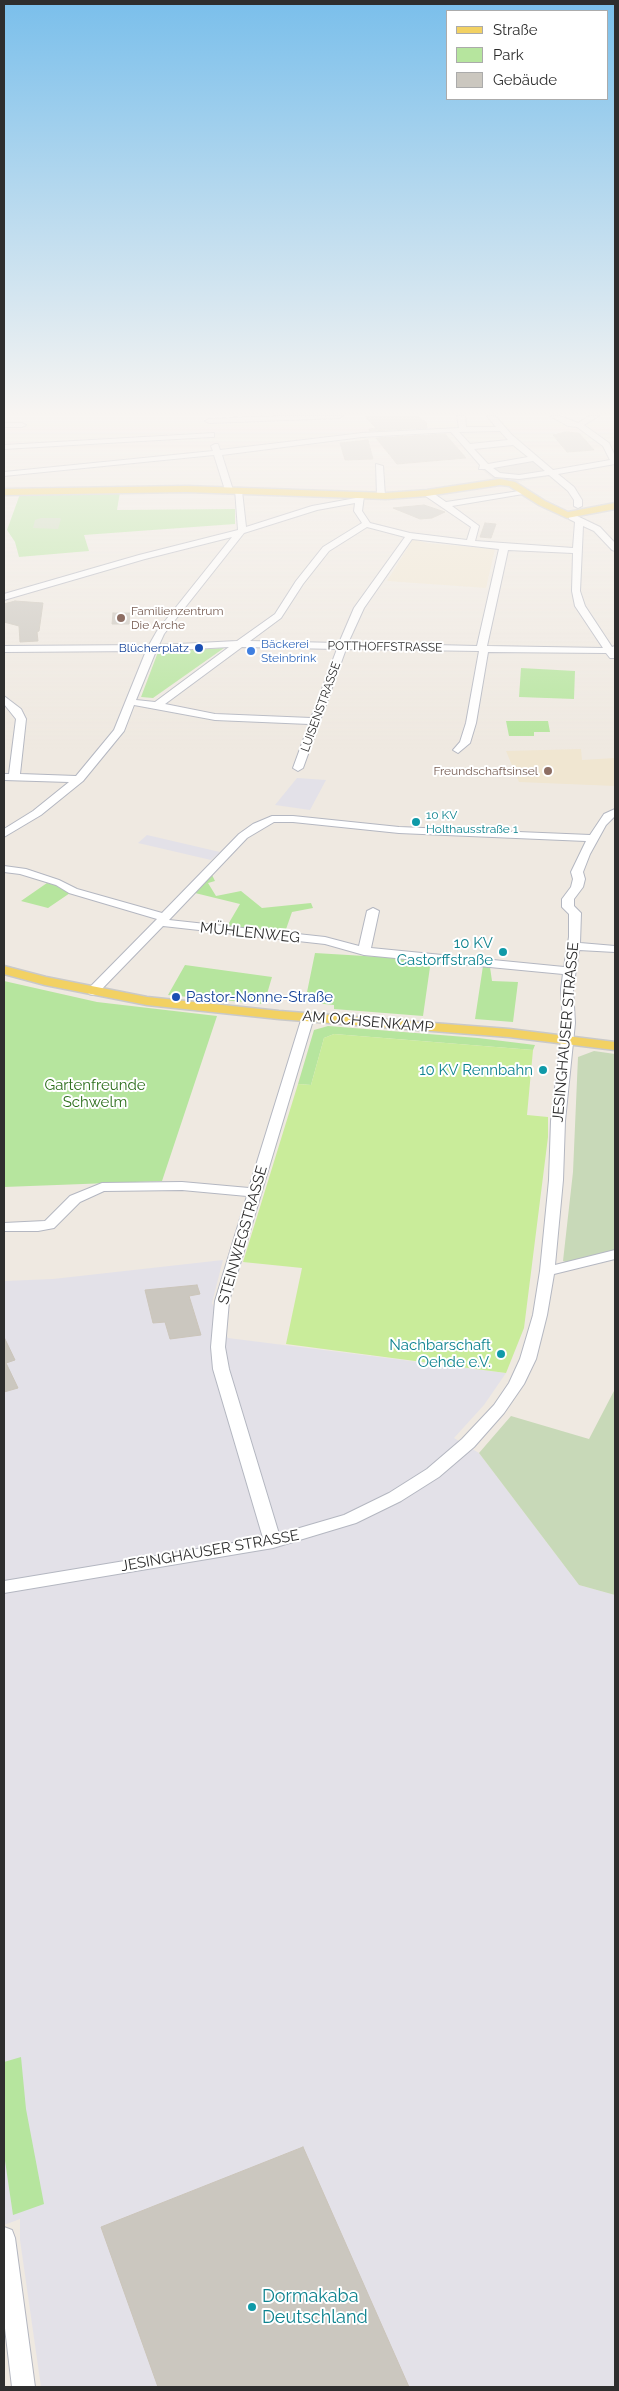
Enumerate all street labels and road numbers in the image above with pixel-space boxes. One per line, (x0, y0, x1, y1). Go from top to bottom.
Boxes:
street label: POTTHOFFSTRASSE (327, 639, 443, 655)
street label: LUISENSTRASSE (298, 660, 344, 754)
street label: MÜHLENWEG (199, 919, 301, 947)
street label: JESINGHAUSER STRASSE (549, 941, 583, 1123)
street label: AM OCHSENKAMP (302, 1007, 434, 1037)
street label: STEINWEGSTRASSE (215, 1164, 271, 1306)
street label: JESINGHAUSER STRASSE (119, 1526, 301, 1576)

